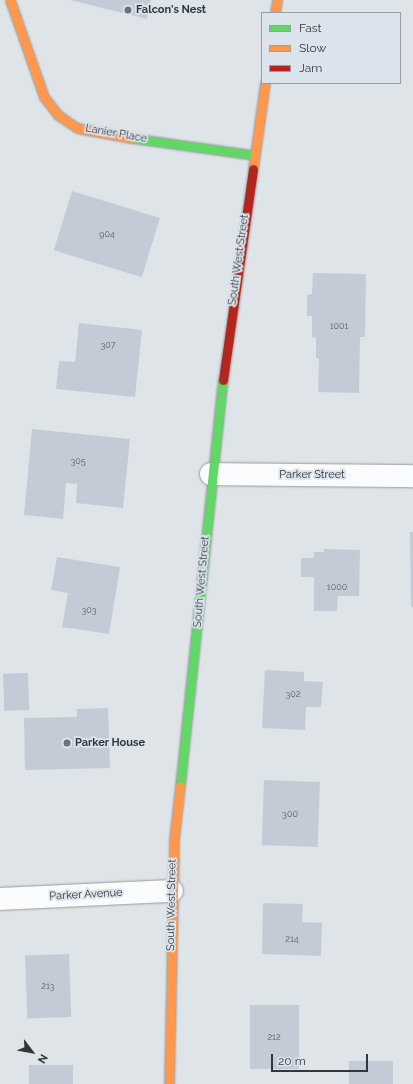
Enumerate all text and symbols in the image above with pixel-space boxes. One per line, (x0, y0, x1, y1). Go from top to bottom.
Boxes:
place label: Falcon's Nest (136, 3, 206, 17)
marker: Falcon's Nest (123, 5, 133, 15)
legend (261, 12, 401, 84)
text: Fast (299, 21, 322, 35)
text: Slow (299, 41, 326, 55)
text: Jam (299, 61, 322, 75)
street label: Lanier Place (84, 122, 148, 146)
street label: South West Street (226, 213, 252, 307)
house number: 904 (99, 229, 115, 239)
house number: 1001 (330, 321, 348, 331)
house number: 307 (100, 340, 116, 350)
house number: 305 (70, 456, 86, 466)
street label: Parker Street (279, 468, 345, 482)
street label: South West Street (191, 536, 213, 628)
house number: 1000 (327, 582, 347, 592)
house number: 303 (81, 605, 97, 615)
house number: 302 (285, 689, 301, 699)
place label: Parker House (75, 736, 145, 750)
marker: Parker House (62, 738, 72, 748)
house number: 300 (282, 809, 298, 819)
street label: South West Street (165, 859, 179, 951)
street label: Parker Avenue (49, 886, 123, 904)
house number: 214 (285, 934, 299, 944)
house number: 213 (41, 981, 55, 991)
north arrow (12, 1032, 52, 1072)
house number: 212 (267, 1032, 281, 1042)
scale bar (273, 1046, 370, 1072)
text: N (35, 1052, 50, 1066)
text: 20 m (278, 1054, 306, 1068)

